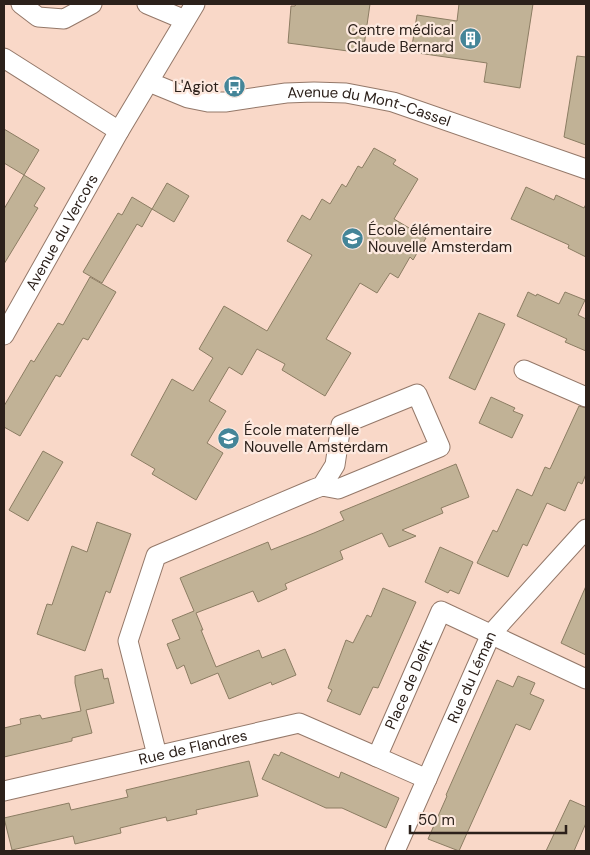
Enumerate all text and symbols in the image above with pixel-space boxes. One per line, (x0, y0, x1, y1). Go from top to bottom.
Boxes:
place label: Centre médical Claude Bernard (347, 20, 454, 57)
building icon: Centre médical Claude Bernard (458, 27, 482, 51)
bus stop icon: L'Agiot (223, 75, 247, 99)
place label: L'Agiot (174, 77, 219, 97)
street label: Avenue du Mont-Cassel (287, 82, 453, 131)
street label: Avenue du Vercors (21, 170, 103, 294)
place label: École élémentaire Nouvelle Amsterdam (368, 220, 512, 257)
school or university icon: École élémentaire Nouvelle Amsterdam (340, 227, 364, 251)
place label: École maternelle Nouvelle Amsterdam (244, 420, 388, 457)
school or university icon: École maternelle Nouvelle Amsterdam (216, 427, 240, 451)
street label: Rue du Léman (443, 628, 501, 726)
street label: Place de Delft (380, 636, 437, 733)
street label: Rue de Flandres (137, 725, 249, 770)
scale bar (410, 802, 566, 834)
text: 50 m (418, 810, 455, 830)

